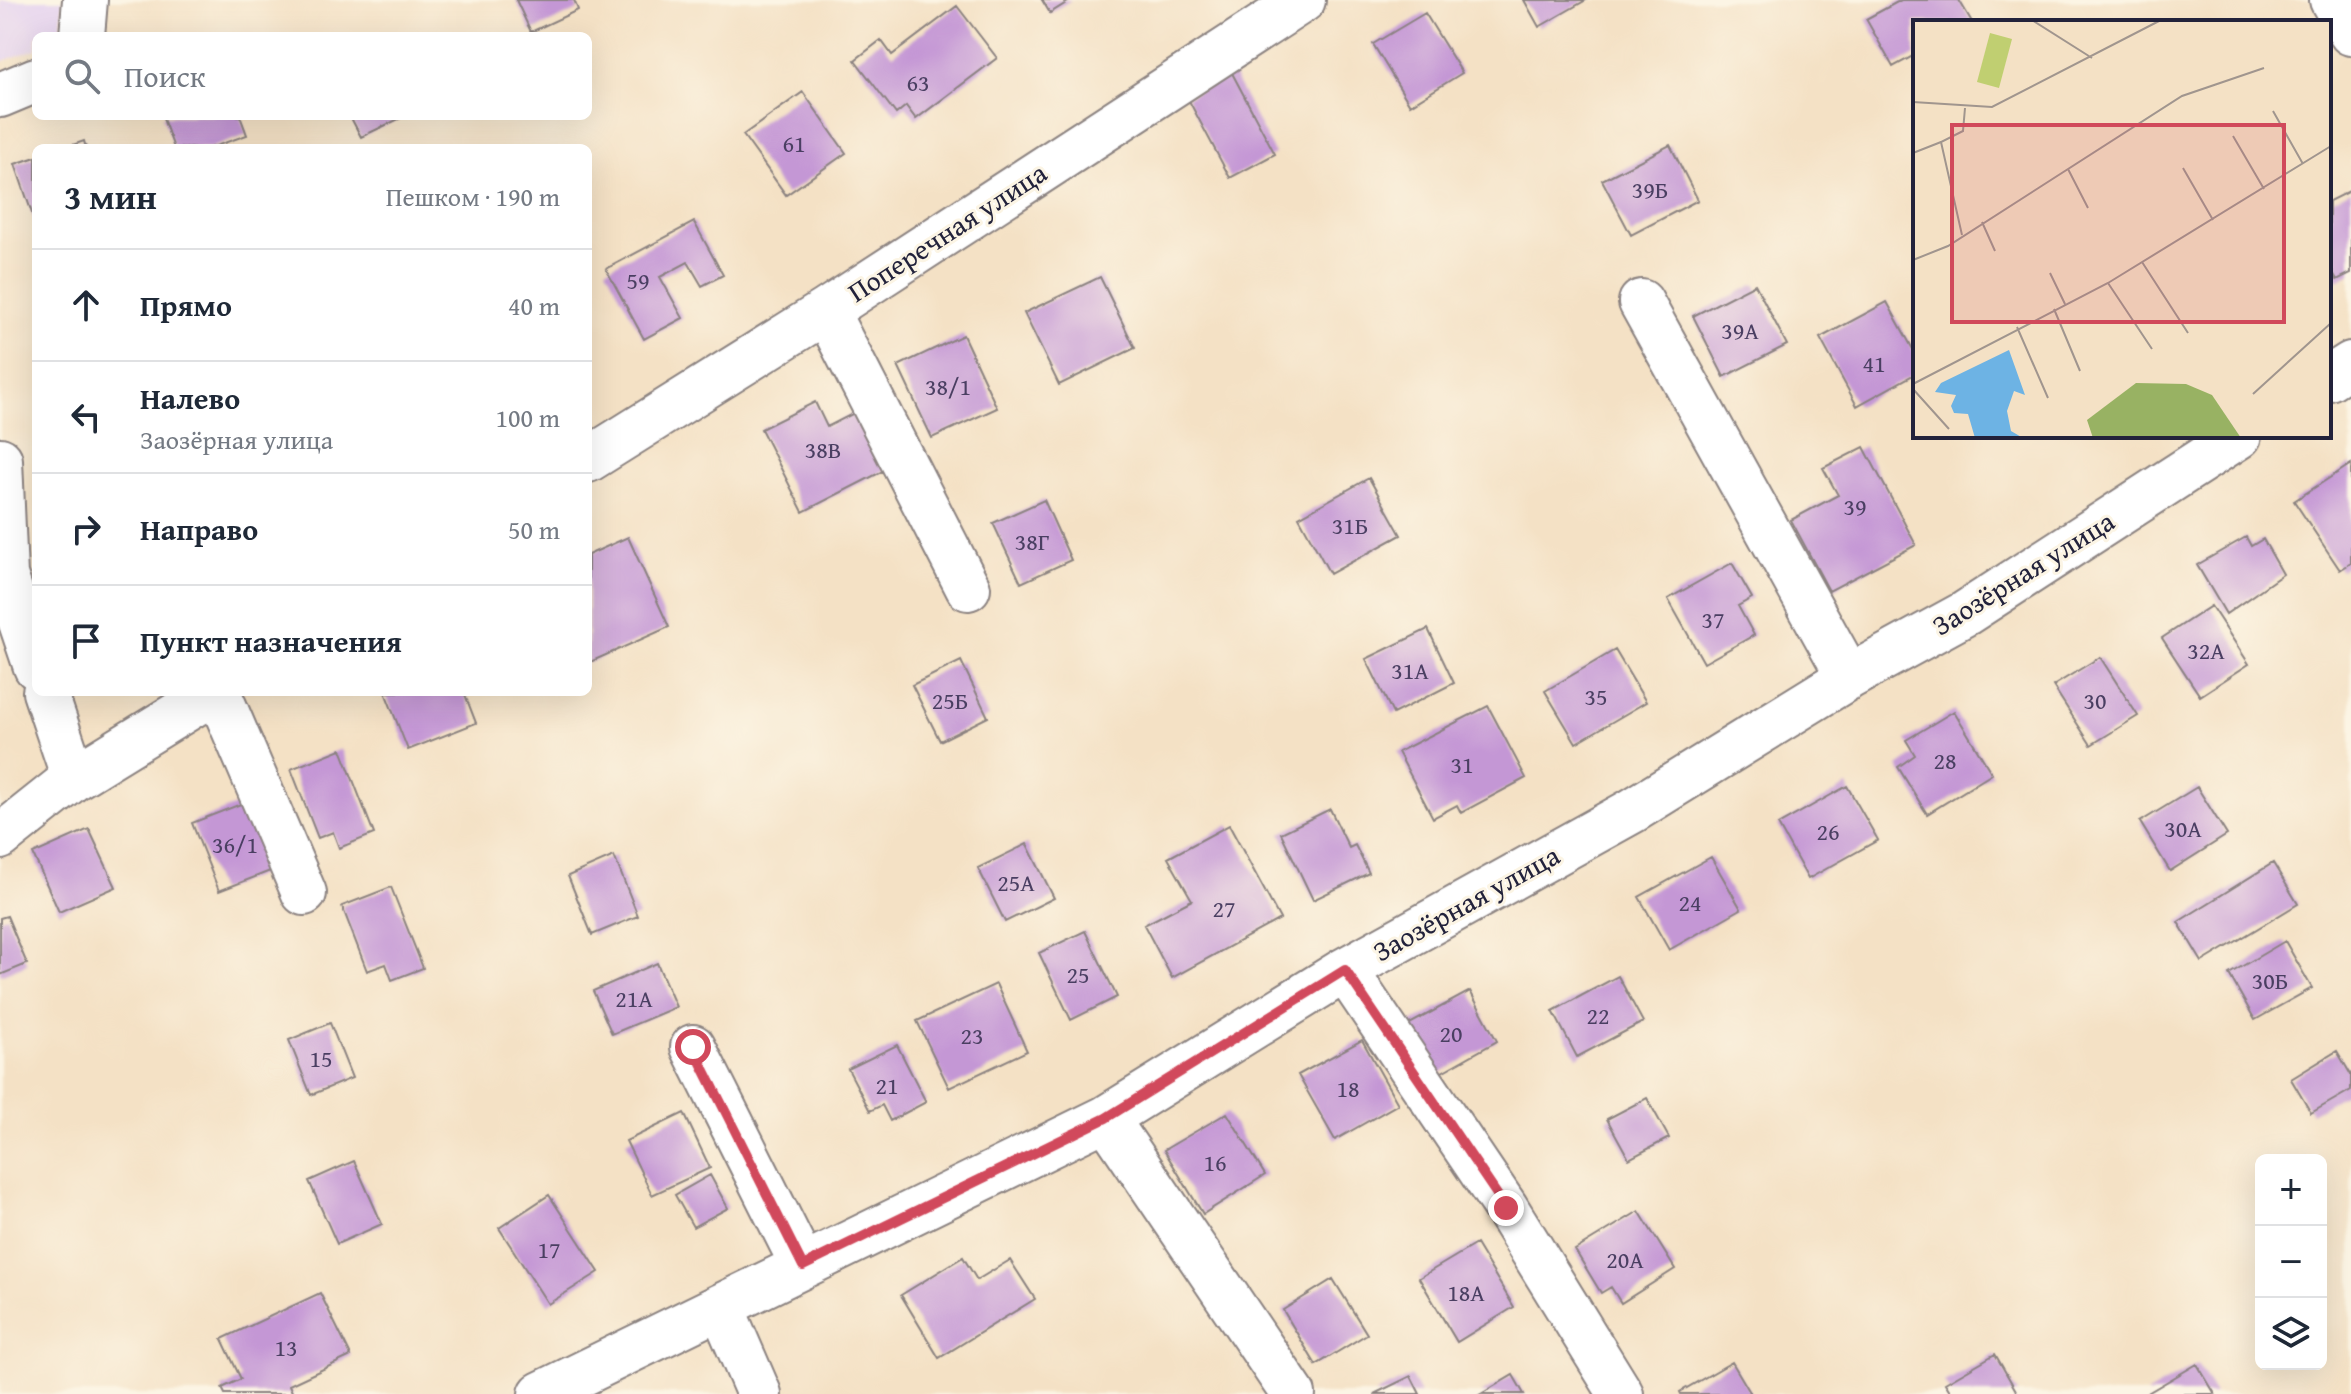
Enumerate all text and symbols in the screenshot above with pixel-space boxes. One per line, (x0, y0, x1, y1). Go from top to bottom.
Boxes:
inset map (1913, 20, 2331, 438)
search box (32, 32, 592, 120)
icon: search (60, 54, 104, 98)
text: Поиск (124, 54, 206, 98)
house number: 63 (906, 65, 930, 100)
house number: 61 (782, 126, 806, 161)
street label: Поперечная улица (839, 151, 1055, 311)
text: 3 мин (64, 172, 157, 221)
house number: 39Б (1632, 172, 1668, 207)
text: Пешком · 190 m (386, 177, 560, 216)
house number: 59 (626, 263, 650, 298)
icon: ahead (64, 283, 108, 327)
text: Прямо (140, 283, 232, 327)
text: 40 m (508, 286, 560, 325)
house number: 39А (1721, 313, 1759, 348)
house number: 41 (1862, 346, 1886, 381)
house number: 38/1 (925, 369, 971, 404)
text: Налево (140, 376, 240, 420)
icon: left (64, 395, 108, 439)
text: 100 m (495, 398, 560, 437)
text: Заозёрная улица (140, 420, 333, 459)
house number: 38В (805, 432, 841, 467)
house number: 39 (1843, 489, 1867, 524)
street label: Заозёрная улица (1924, 500, 2122, 645)
icon: right (64, 507, 108, 551)
text: Направо (140, 507, 258, 551)
house number: 31Б (1332, 508, 1368, 543)
text: 50 m (508, 510, 560, 549)
house number: 38Г (1015, 524, 1050, 559)
house number: 37 (1701, 602, 1725, 637)
icon: arrive (64, 619, 108, 663)
text: Пункт назначения (140, 619, 402, 663)
house number: 32А (2187, 633, 2225, 668)
house number: 31А (1391, 653, 1429, 688)
house number: 35 (1584, 679, 1608, 714)
house number: 25Б (932, 683, 968, 718)
house number: 30 (2083, 683, 2107, 718)
house number: 28 (1933, 743, 1957, 778)
house number: 31 (1450, 747, 1474, 782)
house number: 30А (2164, 811, 2202, 846)
house number: 26 (1816, 814, 1840, 849)
house number: 36/1 (212, 827, 258, 862)
street label: Заозёрная улица (1365, 834, 1567, 971)
house number: 25А (997, 865, 1035, 900)
house number: 24 (1678, 885, 1702, 920)
house number: 27 (1212, 891, 1236, 926)
house number: 25 (1066, 957, 1090, 992)
house number: 30Б (2252, 963, 2288, 998)
house number: 21А (615, 981, 653, 1016)
house number: 22 (1586, 998, 1610, 1033)
house number: 20 (1439, 1016, 1463, 1051)
house number: 23 (960, 1018, 984, 1053)
route start (675, 1029, 711, 1065)
house number: 15 (309, 1041, 333, 1076)
house number: 21 (875, 1068, 899, 1103)
house number: 18 (1336, 1071, 1360, 1106)
house number: 16 (1203, 1145, 1227, 1180)
map controls (2255, 1154, 2327, 1370)
button: + (2255, 1154, 2327, 1226)
route end (1488, 1190, 1524, 1226)
button: − (2255, 1226, 2327, 1298)
house number: 17 (537, 1232, 561, 1267)
house number: 20А (1606, 1242, 1644, 1277)
house number: 18А (1447, 1275, 1485, 1310)
button: layers (2255, 1298, 2327, 1370)
house number: 13 (274, 1330, 298, 1365)

